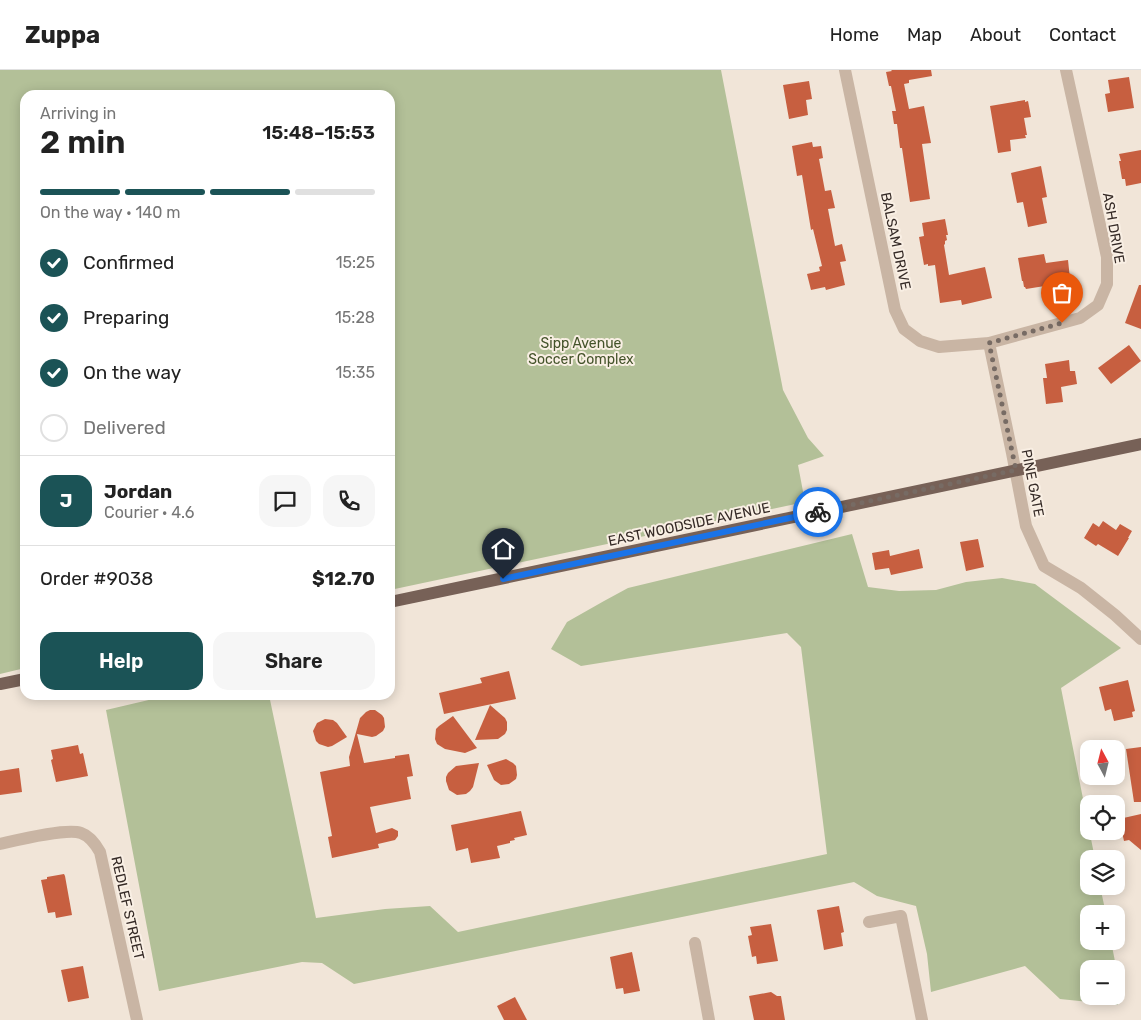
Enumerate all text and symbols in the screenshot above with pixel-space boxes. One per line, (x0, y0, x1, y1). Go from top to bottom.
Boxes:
text: Zuppa (25, 21, 100, 49)
text: Home (830, 24, 879, 46)
text: Map (907, 24, 942, 46)
text: About (970, 24, 1021, 46)
text: Contact (1049, 24, 1116, 46)
text: Arriving in (40, 104, 116, 123)
text: 15:48–15:53 (262, 121, 375, 144)
text: 2 min (40, 123, 125, 161)
street label: BALSAM DRIVE (877, 191, 914, 291)
street label: ASH DRIVE (1099, 191, 1128, 265)
text: On the way · 140 m (40, 203, 180, 222)
icon: check (40, 249, 68, 277)
text: Confirmed (83, 251, 174, 274)
text: 15:25 (336, 253, 375, 272)
pin (1041, 272, 1083, 323)
icon: bag (1048, 279, 1076, 307)
icon: check (40, 304, 68, 332)
text: Preparing (83, 306, 169, 329)
text: 15:28 (335, 308, 375, 327)
park label: Sipp Avenue Soccer Complex (528, 335, 634, 368)
icon: check (40, 359, 68, 387)
text: On the way (83, 361, 181, 384)
text: 15:35 (335, 363, 375, 382)
text: Delivered (83, 416, 166, 439)
street label: PINE GATE (1018, 448, 1047, 518)
button: chat (259, 475, 311, 527)
button: phone (323, 475, 375, 527)
text: Jordan (104, 480, 172, 503)
courier (793, 487, 843, 537)
text: J (60, 489, 72, 512)
icon: bike (804, 498, 832, 526)
street label: EAST WOODSIDE AVENUE (607, 499, 772, 550)
text: Courier · 4.6 (104, 503, 194, 522)
pin (482, 528, 524, 579)
icon: home (489, 535, 517, 563)
text: Order #9038 (40, 567, 153, 590)
text: $12.70 (312, 567, 375, 590)
button: Help (40, 632, 203, 690)
button: Share (213, 632, 375, 690)
north arrow (1080, 740, 1125, 785)
map controls (1080, 740, 1125, 1005)
button: locate (1080, 795, 1125, 840)
button: layers (1080, 850, 1125, 895)
street label: REDLEF STREET (107, 855, 148, 962)
button: + (1080, 905, 1125, 950)
button: − (1080, 960, 1125, 1005)

